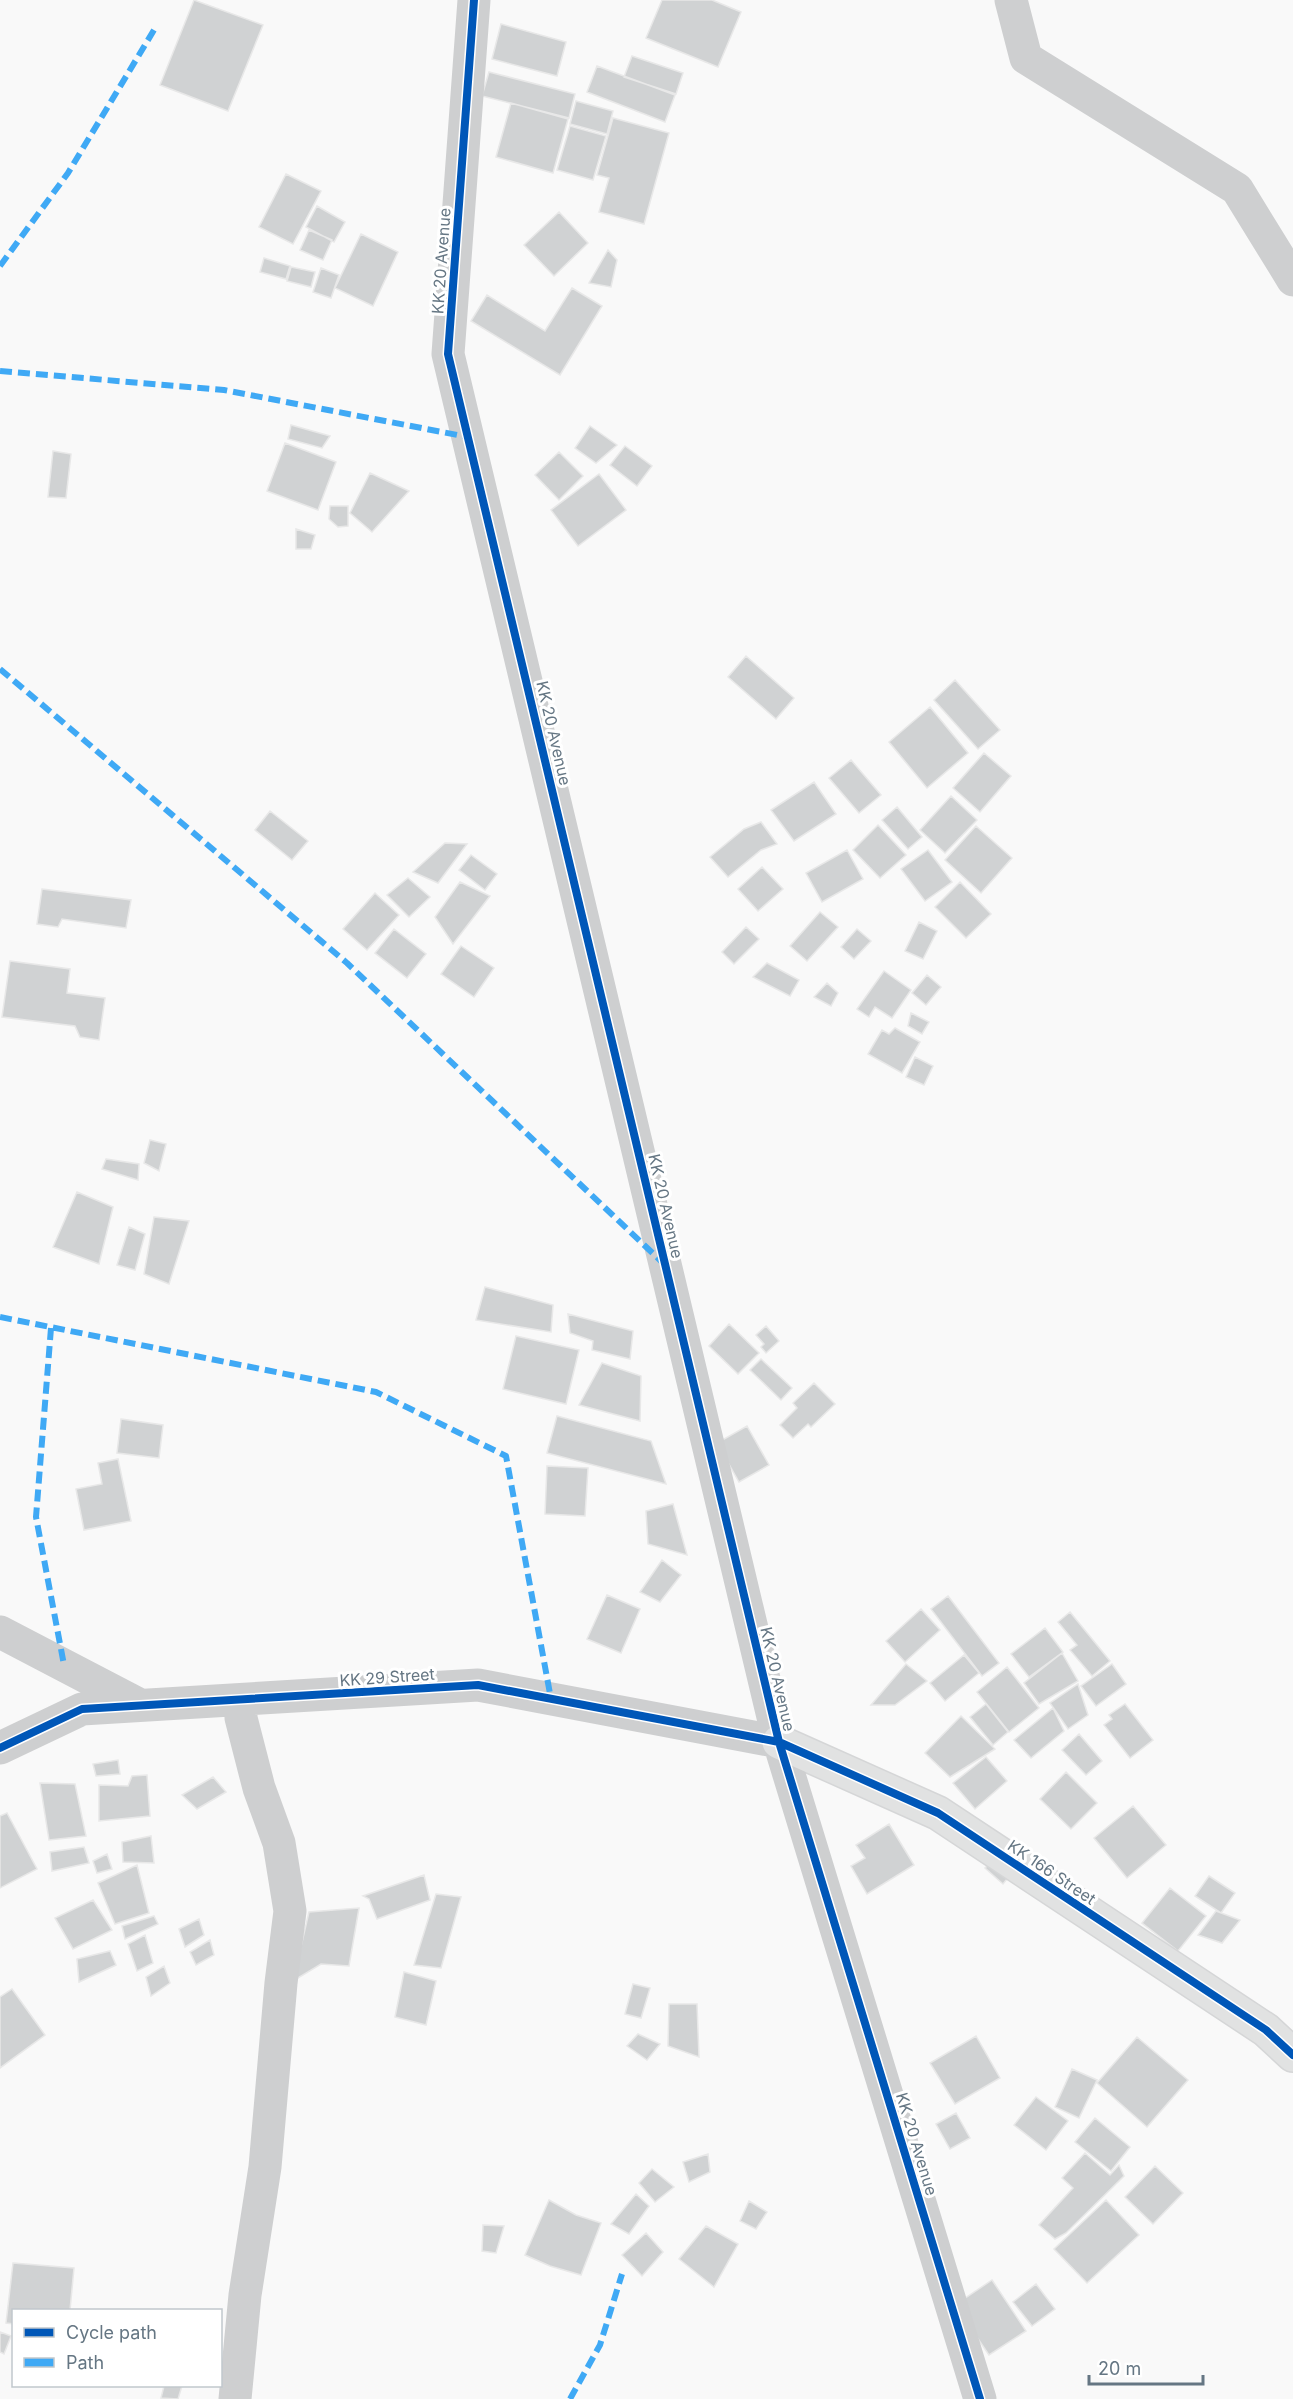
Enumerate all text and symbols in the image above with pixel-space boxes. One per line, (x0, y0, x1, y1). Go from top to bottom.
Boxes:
street label: KK 20 Avenue (427, 207, 455, 315)
street label: KK 20 Avenue (532, 679, 576, 787)
street label: KK 20 Avenue (644, 1152, 688, 1260)
street label: KK 20 Avenue (756, 1625, 800, 1733)
street label: KK 29 Street (339, 1664, 435, 1690)
street label: KK 166 Street (1004, 1835, 1100, 1909)
street label: KK 20 Avenue (892, 2090, 942, 2198)
legend (12, 2309, 222, 2387)
text: Cycle path (66, 2322, 157, 2343)
scale bar (1089, 2348, 1203, 2386)
text: Path (66, 2352, 104, 2373)
text: 20 m (1098, 2358, 1141, 2379)

